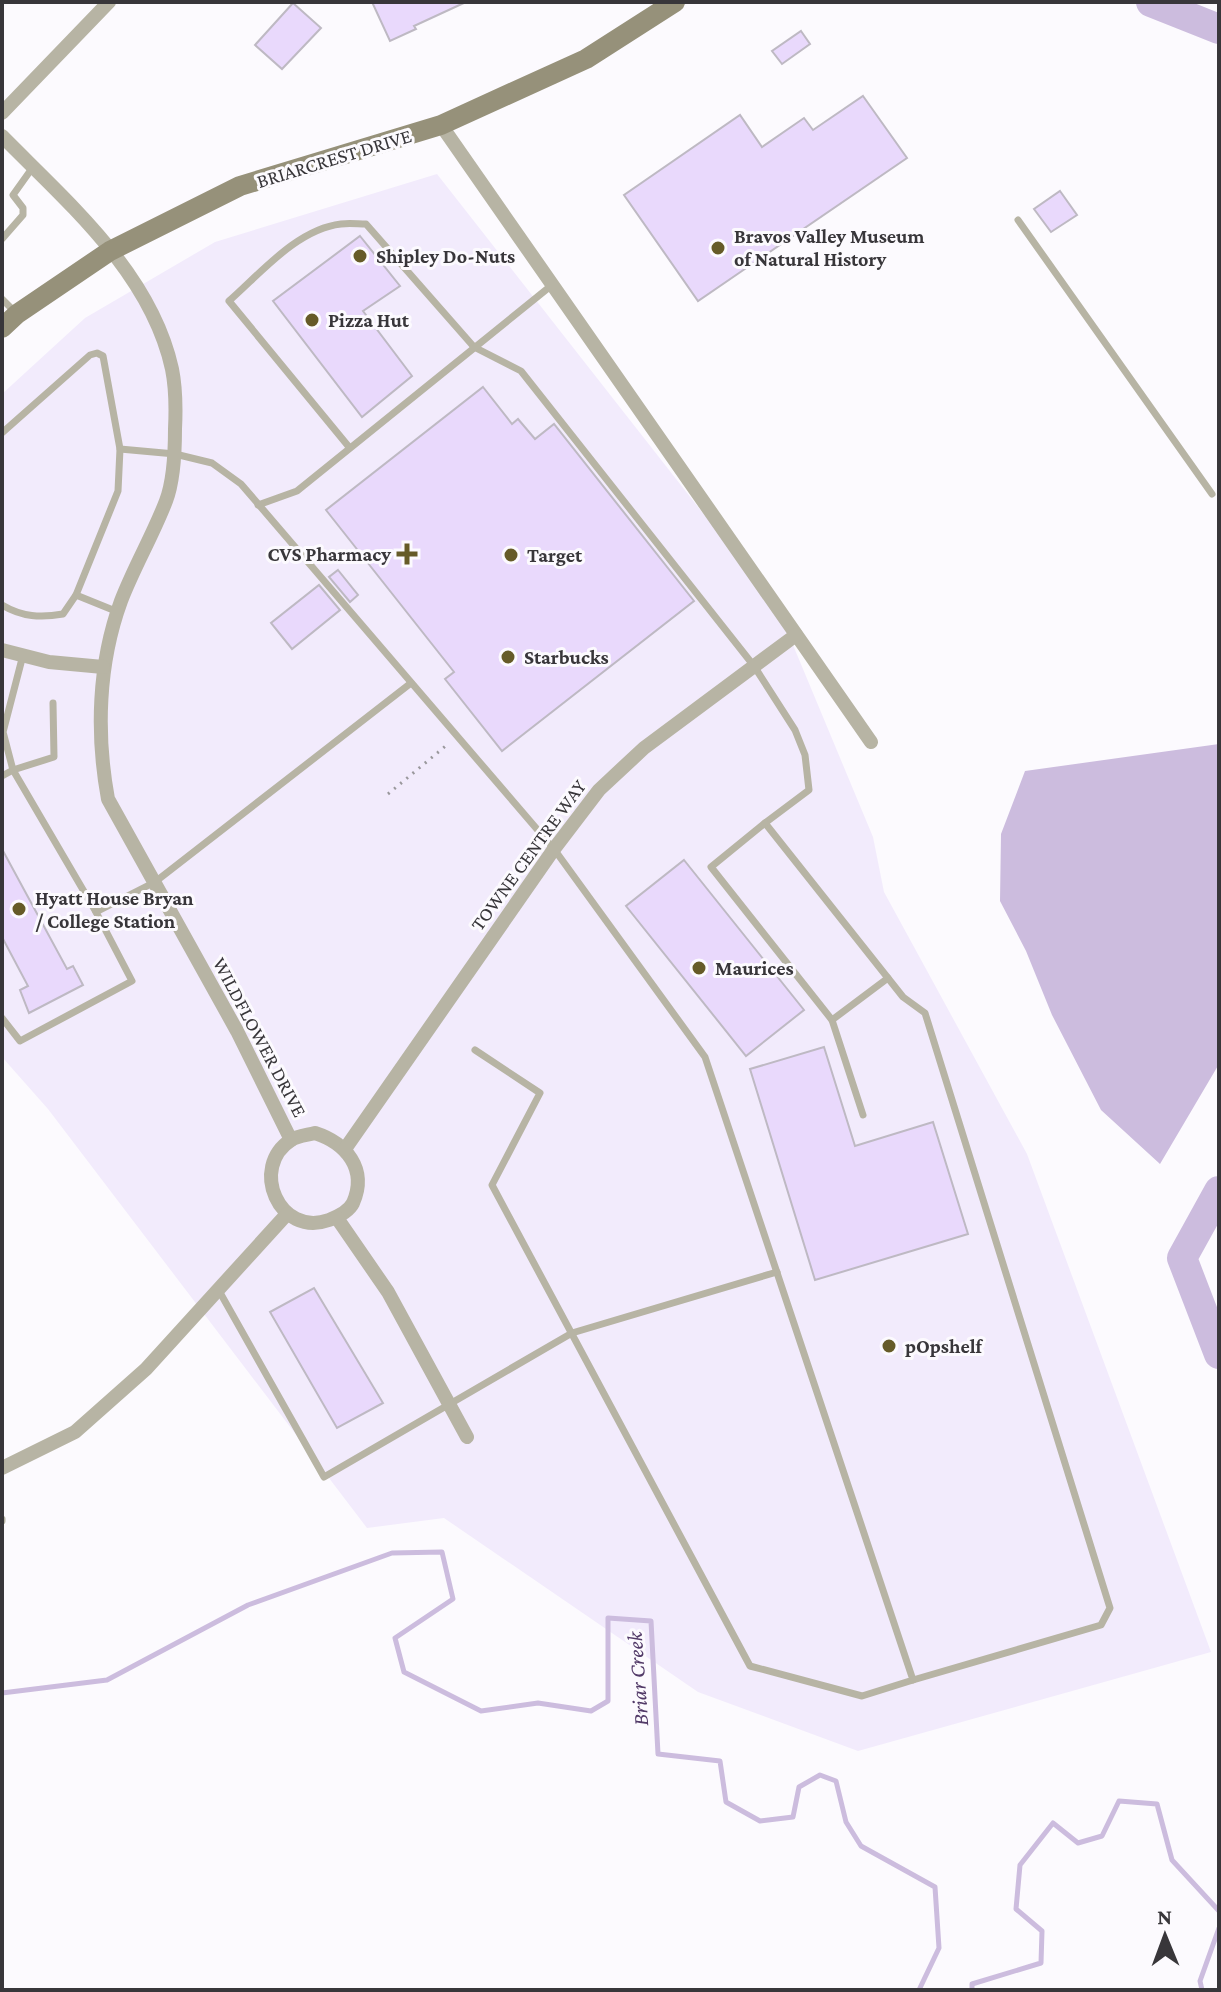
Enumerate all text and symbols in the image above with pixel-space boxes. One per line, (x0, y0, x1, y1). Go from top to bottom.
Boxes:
street label: BRIARCREST DRIVE (254, 124, 414, 192)
place label: Bravos Valley Museum of Natural History (734, 225, 924, 270)
marker: Bravos Valley Museum of Natural History (709, 239, 727, 257)
place label: Shipley Do-Nuts (376, 245, 515, 267)
marker: Shipley Do-Nuts (351, 247, 369, 265)
place label: Pizza Hut (328, 309, 410, 331)
marker: Pizza Hut (303, 311, 321, 329)
place label: CVS Pharmacy (267, 543, 391, 565)
place label: Target (527, 544, 583, 566)
marker: CVS Pharmacy (398, 545, 416, 563)
marker: Target (502, 546, 520, 564)
place label: Starbucks (524, 646, 609, 668)
marker: Starbucks (499, 648, 517, 666)
street label: TOWNE CENTRE WAY (466, 775, 590, 935)
place label: Hyatt House Bryan / College Station (35, 887, 194, 932)
marker: Hyatt House Bryan / College Station (10, 900, 28, 918)
street label: WILDFLOWER DRIVE (209, 954, 311, 1121)
place label: Maurices (715, 957, 794, 979)
marker: Maurices (690, 959, 708, 977)
place label: pOpshelf (905, 1335, 984, 1357)
marker: pOpshelf (880, 1337, 898, 1355)
water label: Briar Creek (622, 1630, 653, 1727)
north arrow (1125, 1896, 1205, 1976)
text: N (1157, 1904, 1172, 1929)

